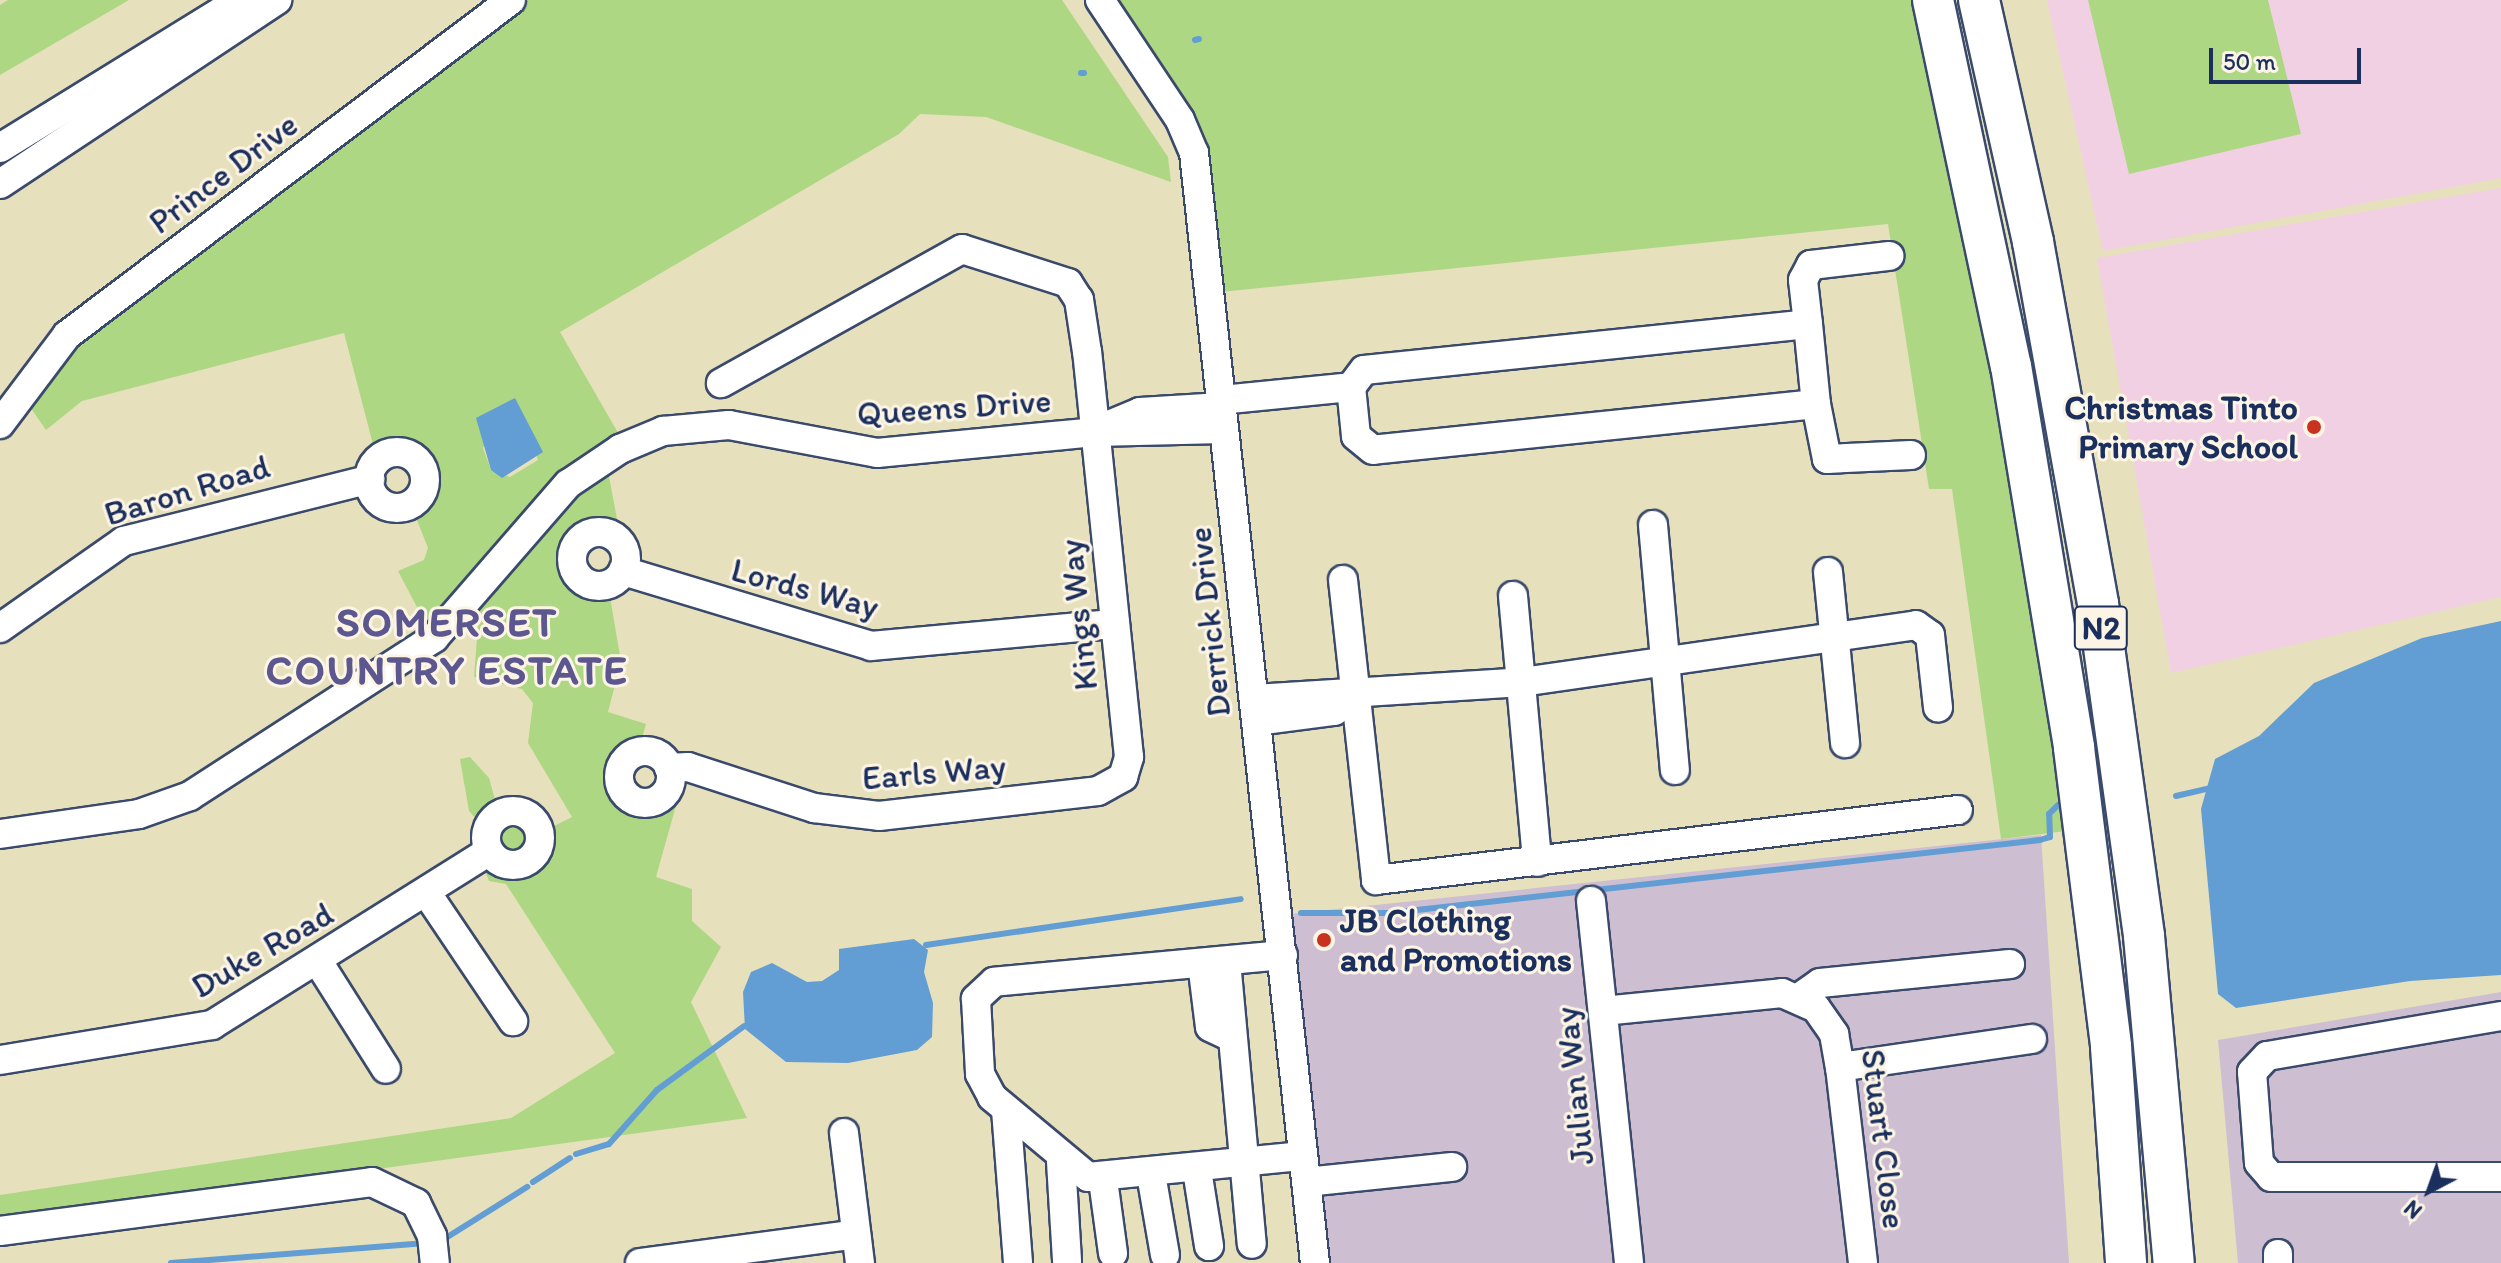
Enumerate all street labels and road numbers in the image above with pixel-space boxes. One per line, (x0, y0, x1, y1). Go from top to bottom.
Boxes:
street label: Prince Drive (140, 104, 306, 242)
street label: Queens Drive (856, 380, 1052, 434)
street label: Baron Road (100, 446, 274, 534)
street label: Derrick Drive (1179, 525, 1239, 719)
street label: Kings Way (1050, 538, 1106, 692)
street label: Lords Way (727, 549, 883, 627)
road number: N2 (2073, 600, 2129, 656)
street label: Earls Way (861, 745, 1007, 799)
street label: Duke Road (184, 893, 340, 1007)
street label: Julian Way (1545, 1005, 1603, 1167)
street label: Stuart Close (1853, 1047, 1915, 1231)

